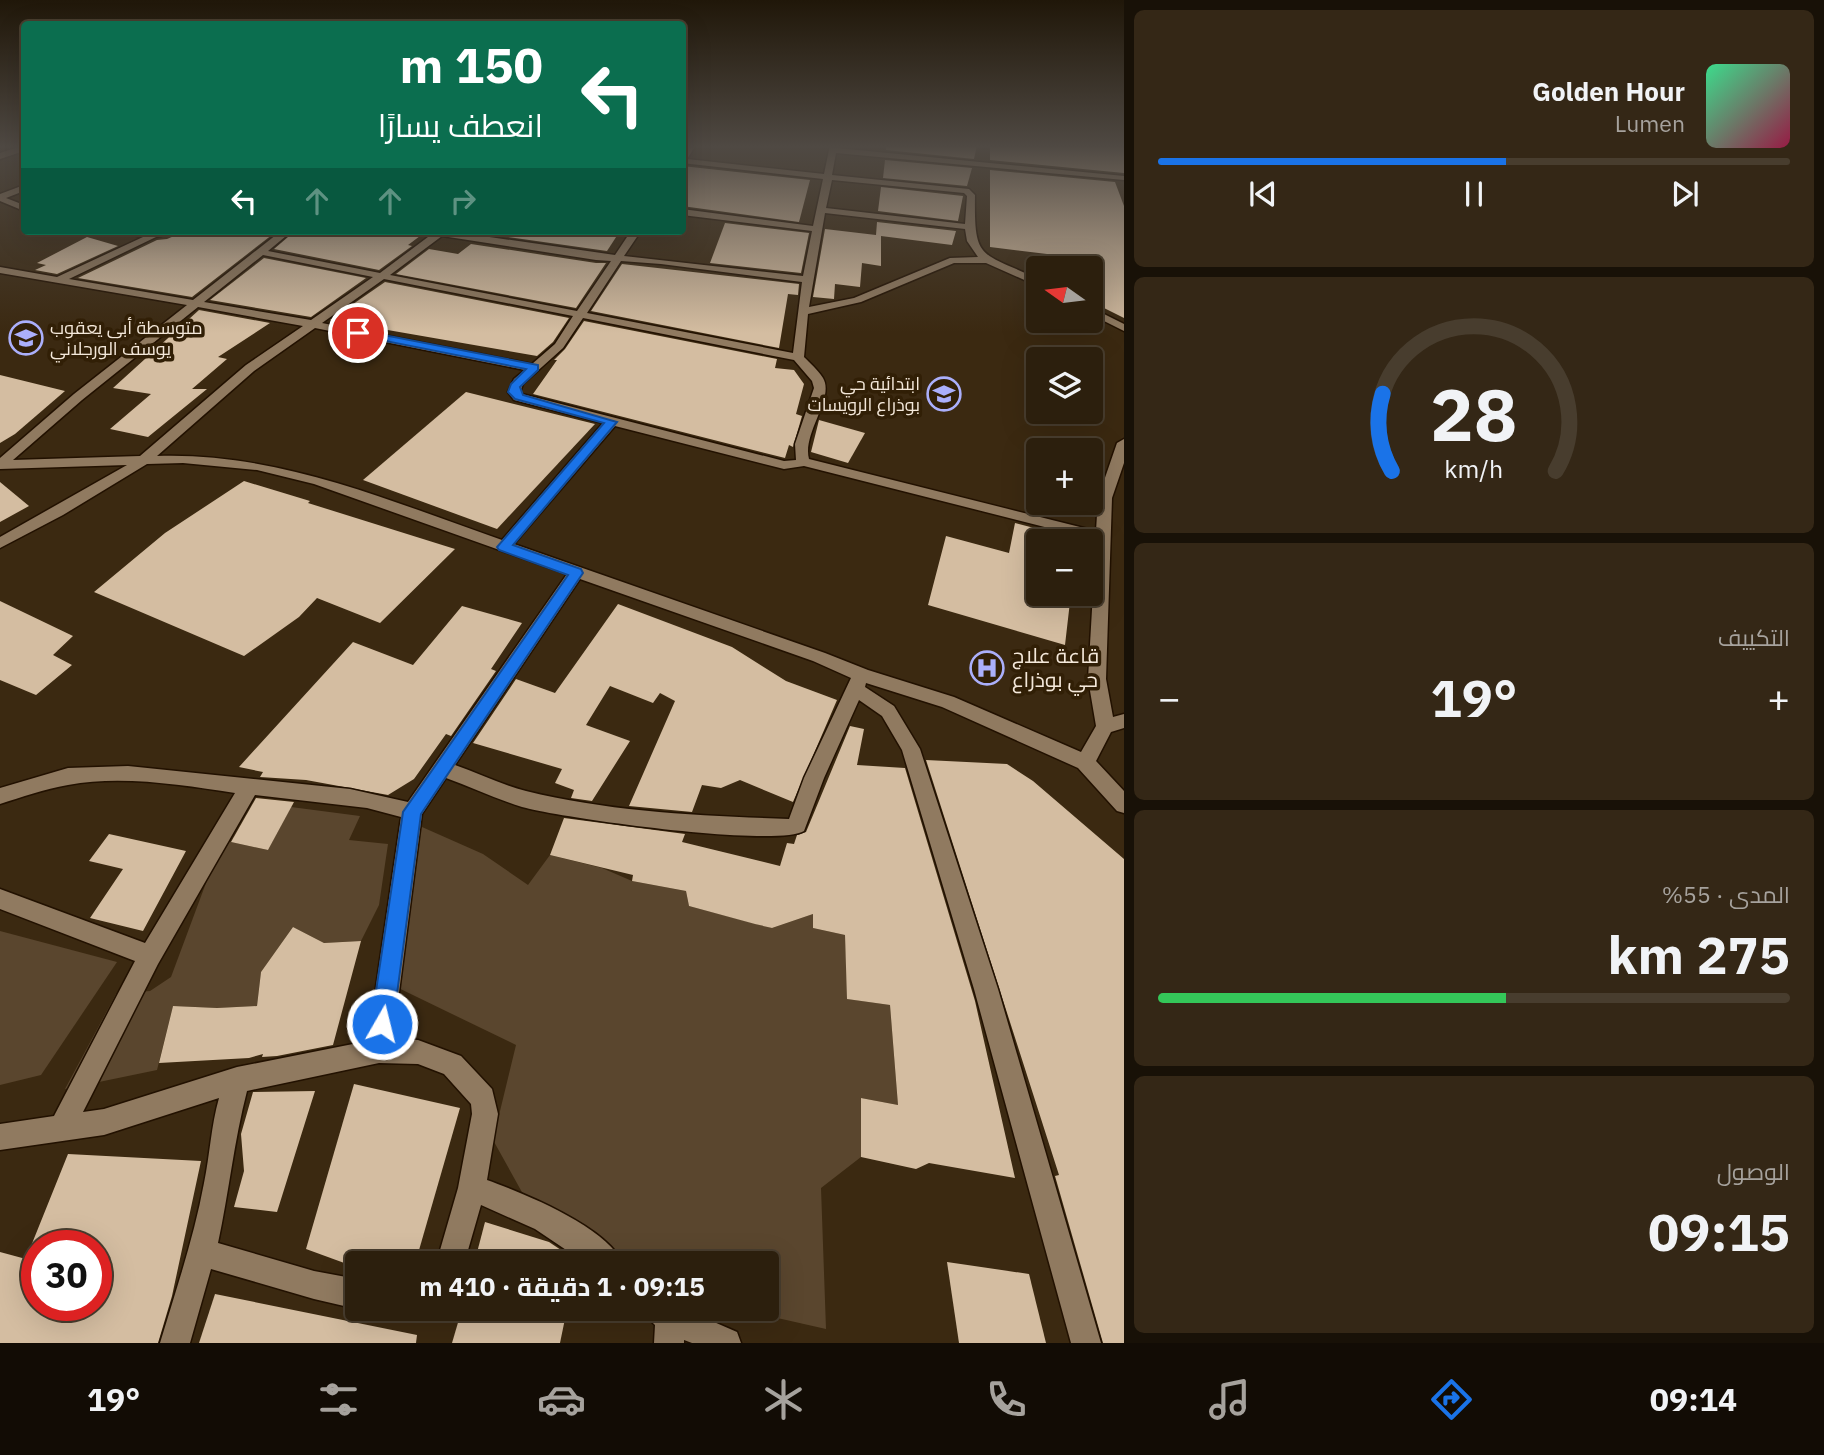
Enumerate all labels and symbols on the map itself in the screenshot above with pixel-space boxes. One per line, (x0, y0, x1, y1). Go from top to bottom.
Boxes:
north arrow (1026, 256, 1102, 332)
pin (328, 303, 388, 363)
place label: متوسطة أبي يعقوب يوسف الورجلاني (50, 316, 202, 363)
school or university icon: متوسطة أبي يعقوب يوسف الورجلاني (7, 319, 45, 357)
place label: ابتدائية حي بوذراع الرويسات (808, 372, 920, 417)
school or university icon: ابتدائية حي بوذراع الرويسات (925, 375, 963, 413)
place label: قاعة علاج حي بوذراع (1012, 641, 1099, 696)
hospital icon: قاعة علاج حي بوذراع (968, 649, 1006, 687)
position arrow (345, 987, 419, 1061)
speed limit sign: 30 (21, 1230, 112, 1321)

